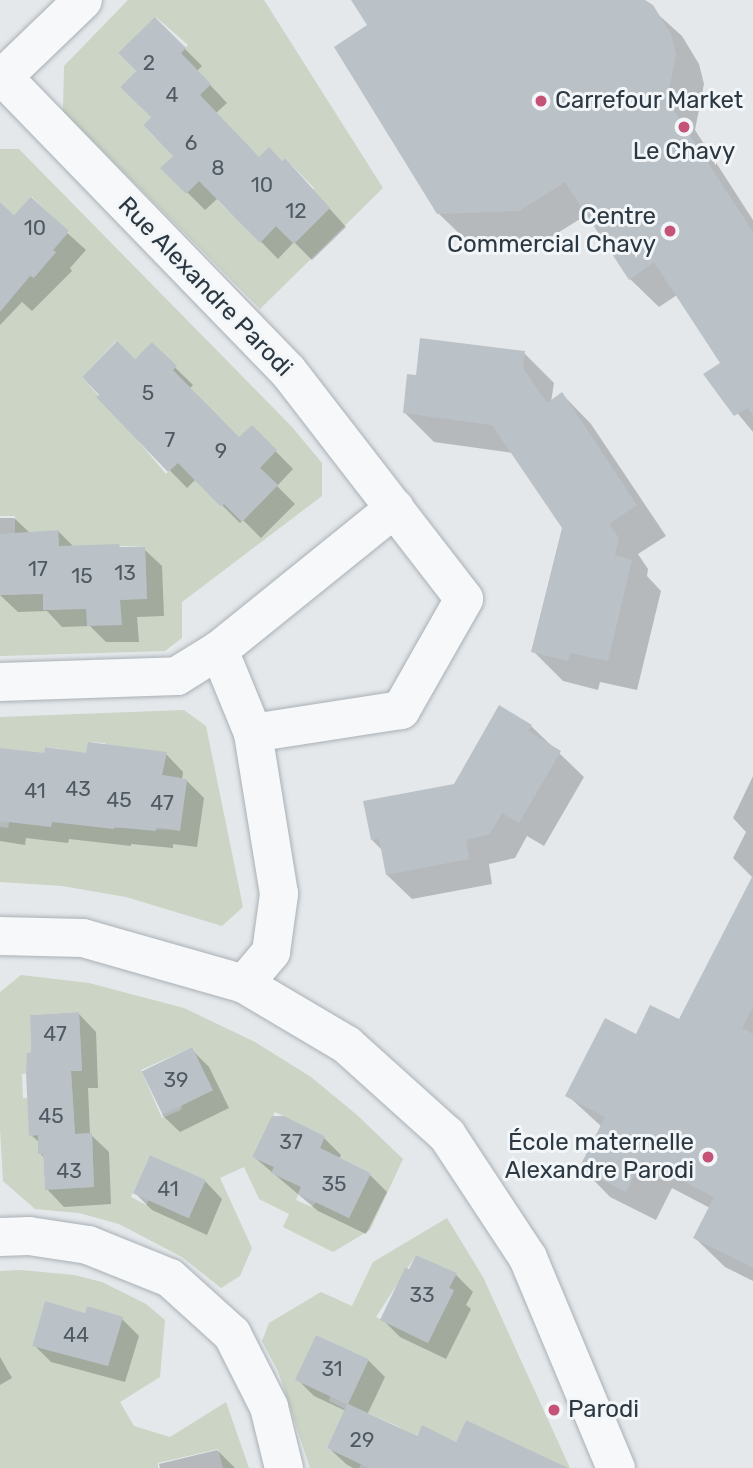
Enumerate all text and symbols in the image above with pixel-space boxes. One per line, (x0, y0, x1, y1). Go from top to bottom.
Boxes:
house number: 2 (143, 50, 155, 76)
house number: 4 (165, 82, 179, 108)
place label: Carrefour Market (555, 87, 744, 115)
marker: Carrefour Market (533, 93, 549, 109)
marker: Le Chavy (676, 119, 692, 135)
house number: 6 (185, 130, 197, 156)
place label: Le Chavy (633, 138, 735, 166)
house number: 8 (211, 155, 225, 181)
house number: 10 (251, 172, 273, 198)
street label: Rue Alexandre Parodi (112, 191, 298, 383)
house number: 12 (285, 198, 307, 224)
place label: Centre Commercial Chavy (447, 203, 656, 259)
house number: 10 (24, 215, 46, 241)
marker: Centre Commercial Chavy (662, 223, 678, 239)
house number: 5 (142, 380, 154, 406)
house number: 7 (165, 427, 175, 453)
house number: 9 (215, 438, 227, 464)
house number: 17 (28, 556, 48, 582)
house number: 13 (114, 560, 136, 586)
house number: 15 (71, 563, 93, 589)
house number: 43 (65, 776, 91, 802)
house number: 41 (24, 778, 46, 804)
house number: 45 (106, 787, 132, 813)
house number: 47 (150, 790, 174, 816)
house number: 47 (43, 1021, 67, 1047)
house number: 39 (163, 1067, 189, 1093)
house number: 45 (38, 1103, 64, 1129)
house number: 37 (279, 1129, 303, 1155)
place label: École maternelle Alexandre Parodi (505, 1129, 694, 1185)
marker: École maternelle Alexandre Parodi (700, 1149, 716, 1165)
house number: 43 (56, 1158, 82, 1184)
house number: 35 (321, 1171, 347, 1197)
house number: 41 (157, 1176, 179, 1202)
house number: 33 (409, 1282, 435, 1308)
house number: 44 (63, 1322, 89, 1348)
house number: 31 (321, 1356, 343, 1382)
place label: Parodi (568, 1396, 639, 1424)
marker: Parodi (546, 1402, 562, 1418)
house number: 29 (350, 1427, 374, 1453)

